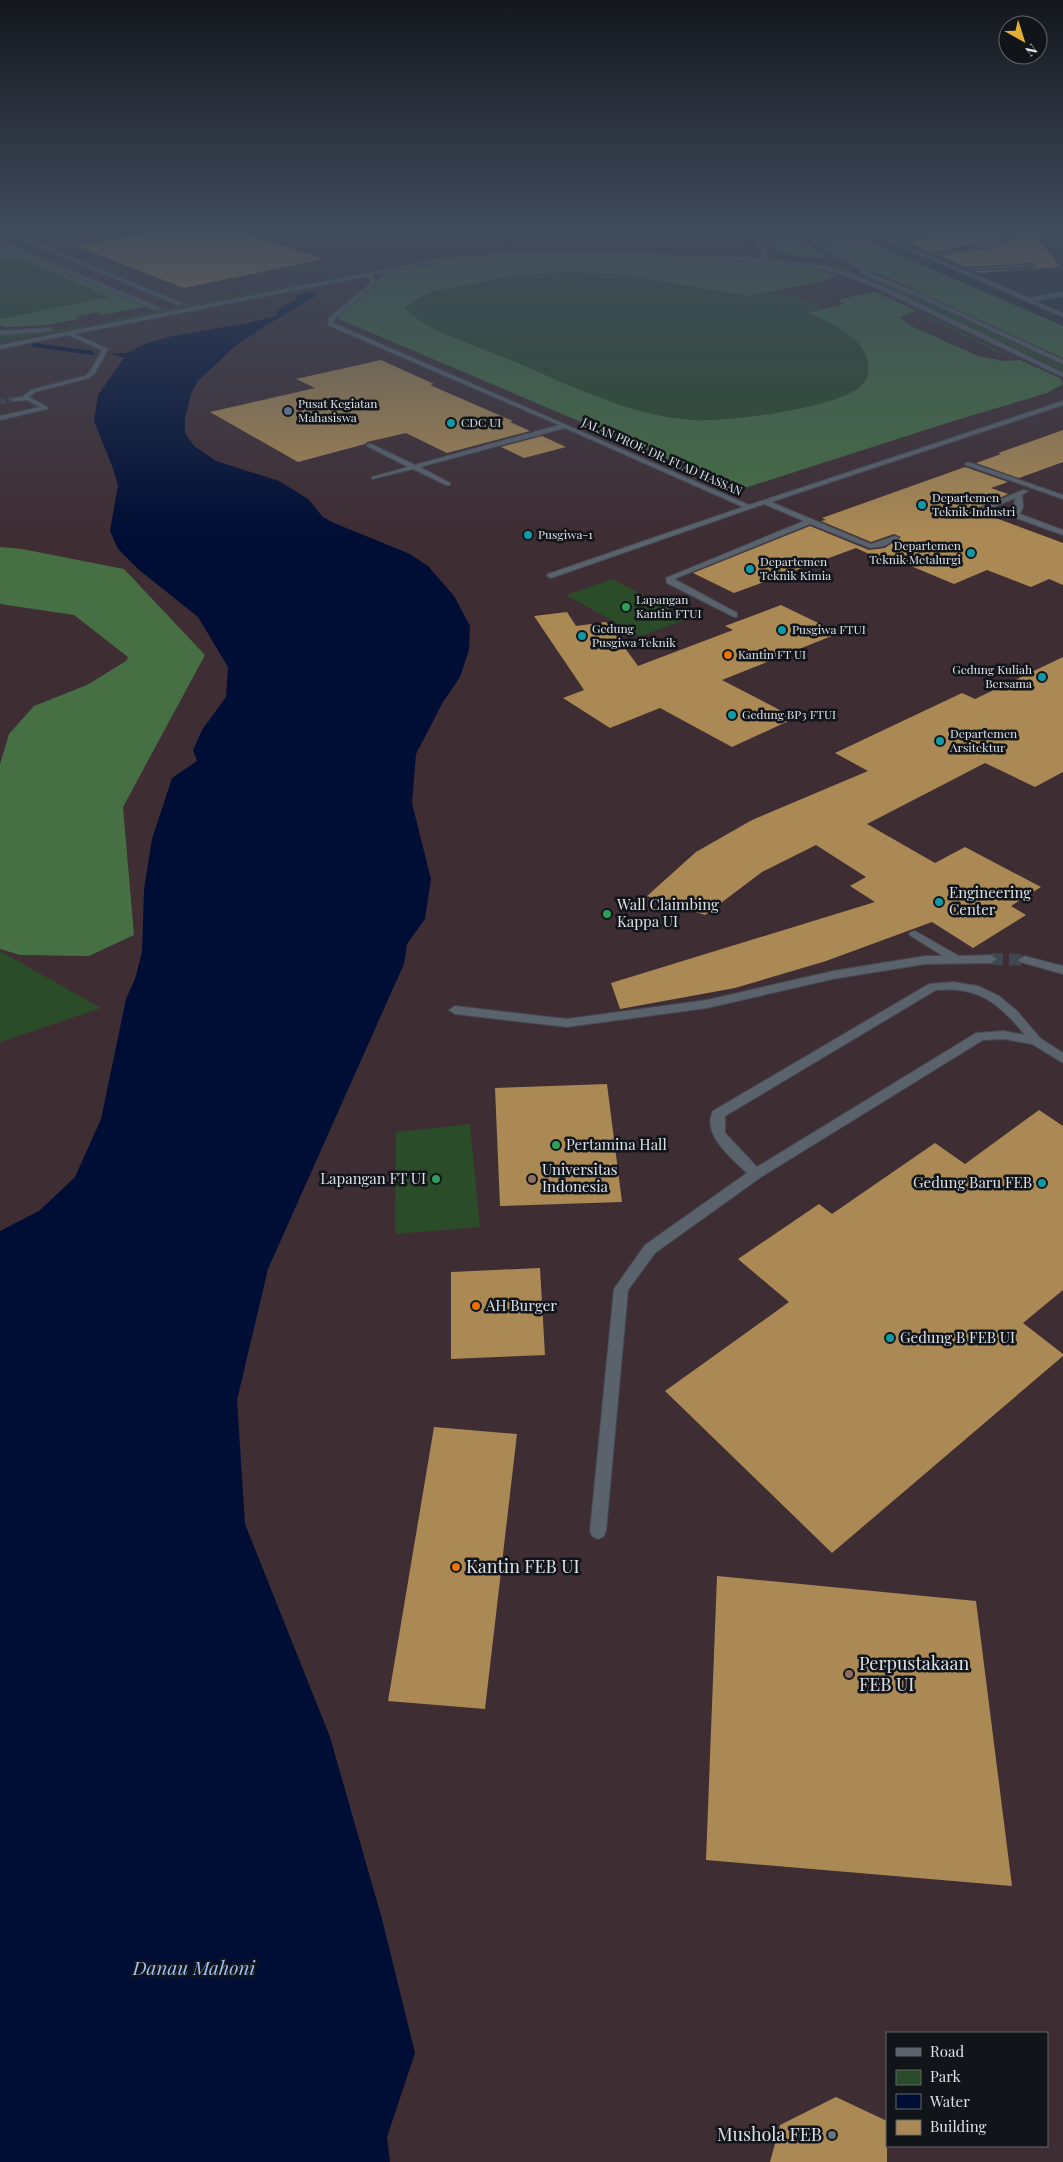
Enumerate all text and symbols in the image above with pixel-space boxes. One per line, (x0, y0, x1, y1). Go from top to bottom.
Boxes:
north arrow (998, 15, 1048, 65)
text: N (1022, 40, 1041, 61)
place label: Pusat Kegiatan Mahasiswa (298, 395, 378, 425)
marker: Pusat Kegiatan Mahasiswa (282, 405, 294, 417)
street label: JALAN PROF. DR. FUAD HASSAN (579, 413, 746, 499)
place label: CDC UI (461, 414, 501, 430)
marker: CDC UI (445, 417, 457, 429)
place label: Departemen Teknik Industri (932, 489, 1016, 519)
marker: Departemen Teknik Industri (916, 499, 928, 511)
place label: Pusgiwa-1 (538, 526, 593, 542)
marker: Pusgiwa-1 (522, 529, 534, 541)
place label: Departemen Teknik Metalurgi (869, 537, 961, 567)
marker: Departemen Teknik Metalurgi (965, 547, 977, 559)
place label: Departemen Teknik Kimia (760, 553, 831, 583)
marker: Departemen Teknik Kimia (744, 563, 756, 575)
place label: Lapangan Kantin FTUI (636, 591, 701, 621)
marker: Lapangan Kantin FTUI (620, 601, 632, 613)
place label: Gedung Pusgiwa Teknik (592, 620, 676, 650)
place label: Pusgiwa FTUI (792, 621, 866, 637)
marker: Pusgiwa FTUI (776, 624, 788, 636)
marker: Gedung Pusgiwa Teknik (576, 630, 588, 642)
place label: Kantin FT UI (738, 646, 806, 662)
marker: Kantin FT UI (722, 649, 734, 661)
place label: Gedung Kuliah Bersama (952, 661, 1032, 691)
marker: Gedung Kuliah Bersama (1036, 671, 1048, 683)
place label: Gedung BP3 FTUI (742, 706, 836, 722)
marker: Gedung BP3 FTUI (726, 709, 738, 721)
place label: Departemen Arsitektur (949, 725, 1017, 755)
marker: Departemen Arsitektur (934, 735, 946, 747)
place label: Engineering Center (949, 882, 1031, 919)
place label: Wall Claimbing Kappa UI (616, 894, 719, 931)
marker: Engineering Center (933, 896, 945, 908)
marker: Wall Claimbing Kappa UI (601, 908, 613, 920)
place label: Pertamina Hall (566, 1134, 667, 1154)
marker: Pertamina Hall (550, 1139, 562, 1151)
place label: Universitas Indonesia (542, 1159, 617, 1196)
place label: Lapangan FT UI (320, 1168, 426, 1188)
place label: Gedung Baru FEB (913, 1172, 1032, 1192)
marker: Lapangan FT UI (430, 1173, 442, 1185)
marker: Universitas Indonesia (526, 1173, 538, 1185)
marker: Gedung Baru FEB (1036, 1177, 1048, 1189)
place label: AH Burger (485, 1295, 557, 1315)
marker: AH Burger (470, 1300, 482, 1312)
place label: Gedung B FEB UI (900, 1327, 1015, 1347)
marker: Gedung B FEB UI (884, 1332, 896, 1344)
place label: Kantin FEB UI (466, 1554, 580, 1578)
marker: Kantin FEB UI (450, 1561, 462, 1573)
place label: Perpustakaan FEB UI (859, 1651, 969, 1696)
marker: Perpustakaan FEB UI (843, 1668, 855, 1680)
water label: Danau Mahoni (132, 1954, 256, 1980)
legend (886, 2032, 1048, 2147)
text: Road (930, 2041, 964, 2061)
text: Park (930, 2066, 962, 2086)
text: Water (929, 2091, 970, 2111)
text: Building (930, 2116, 987, 2136)
place label: Mushola FEB (717, 2122, 822, 2146)
marker: Mushola FEB (826, 2129, 838, 2141)

